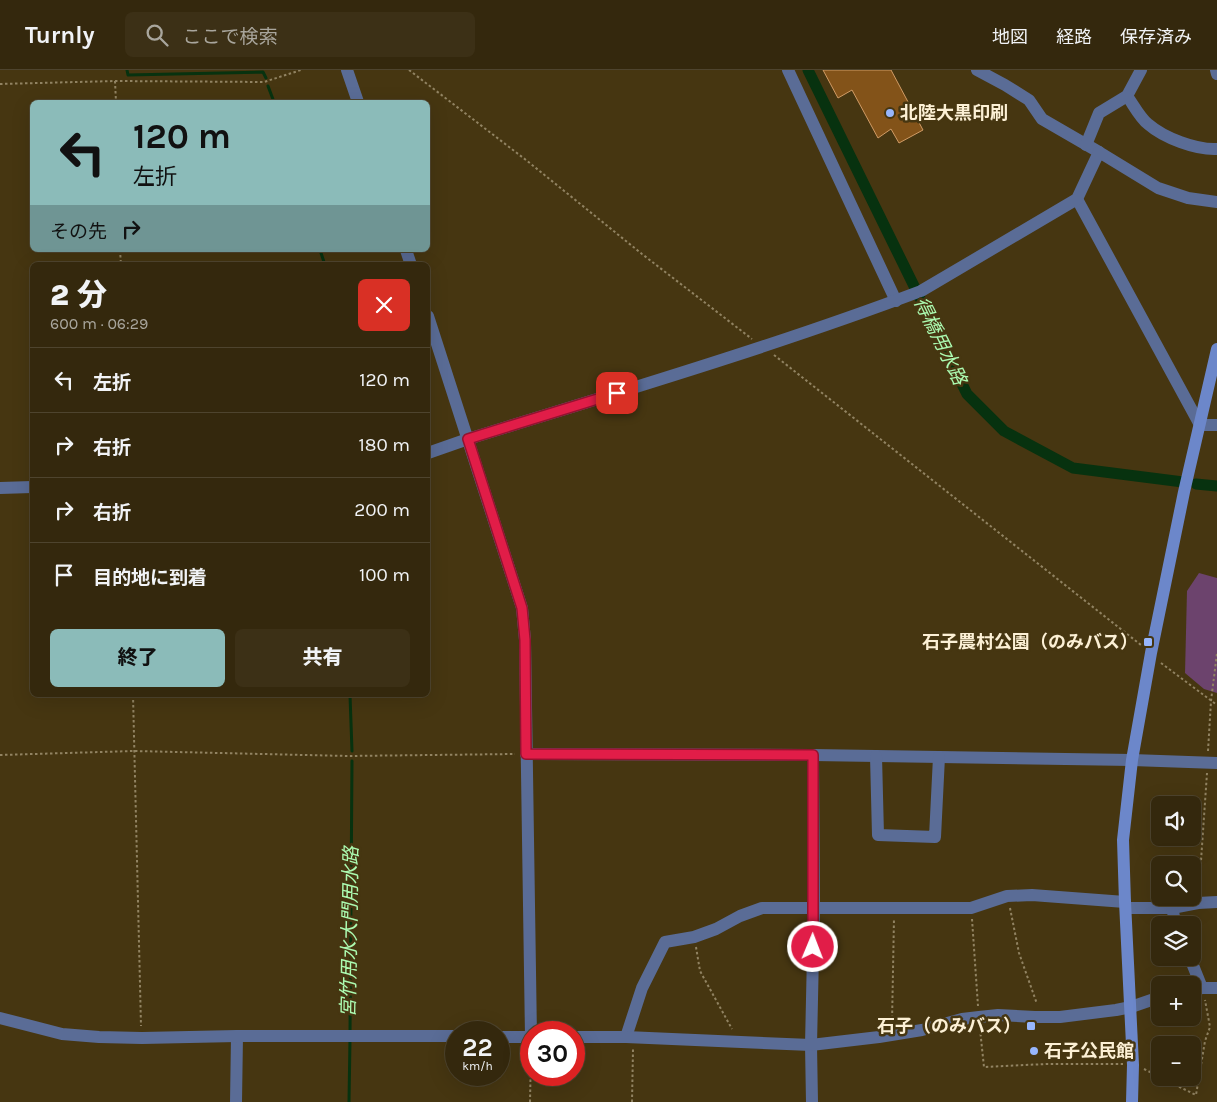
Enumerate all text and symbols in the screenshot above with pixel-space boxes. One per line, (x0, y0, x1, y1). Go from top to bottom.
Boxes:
search box (125, 12, 475, 57)
text: Turnly (25, 21, 95, 49)
icon: search (143, 21, 171, 49)
text: ここで検索 (183, 26, 278, 48)
text: 地図 (992, 26, 1028, 48)
text: 経路 (1056, 26, 1092, 48)
text: 保存済み (1120, 26, 1192, 48)
place label: 北陸大黒印刷 (900, 102, 1008, 124)
marker: 北陸大黒印刷 (884, 107, 896, 119)
text: 120 m (133, 116, 231, 157)
icon: left (50, 120, 115, 185)
text: 左折 (133, 164, 177, 190)
icon: right (117, 215, 145, 243)
text: その先 (50, 221, 107, 243)
text: 2 分 (50, 277, 107, 313)
button: close (358, 279, 410, 331)
water label: 得橋用水路 (909, 293, 972, 390)
text: 600 m · 06:29 (50, 314, 148, 333)
icon: left (50, 366, 78, 394)
text: 120 m (359, 369, 410, 391)
text: 左折 (93, 372, 131, 394)
pin (596, 372, 638, 414)
icon: arrive (603, 379, 631, 407)
icon: right (50, 431, 78, 459)
text: 180 m (358, 434, 410, 456)
text: 右折 (93, 437, 131, 459)
icon: right (50, 496, 78, 524)
text: 200 m (354, 499, 410, 521)
text: 右折 (93, 502, 131, 524)
icon: arrive (50, 561, 78, 589)
text: 100 m (359, 564, 410, 586)
text: 目的地に到着 (93, 567, 207, 589)
button: 終了 (50, 629, 225, 687)
button: 共有 (235, 629, 410, 687)
place label: 石子農村公園（のみバス） (922, 631, 1138, 653)
marker: 石子農村公園（のみバス） (1142, 636, 1154, 648)
map controls (1151, 796, 1201, 1086)
button: sound (1151, 796, 1201, 846)
water label: 宮竹用水大門用水路 (338, 844, 363, 1018)
button: search (1151, 856, 1201, 906)
button: layers (1151, 916, 1201, 966)
position arrow (786, 920, 838, 972)
button: + (1151, 976, 1201, 1026)
place label: 石子（のみバス） (877, 1015, 1021, 1037)
marker: 石子（のみバス） (1025, 1020, 1037, 1032)
speed limit sign: 30 (520, 1021, 585, 1086)
text: 22 (462, 1033, 493, 1062)
button: − (1151, 1036, 1201, 1086)
place label: 石子公民館 (1044, 1040, 1134, 1062)
marker: 石子公民館 (1028, 1045, 1040, 1057)
text: km/h (462, 1059, 493, 1073)

